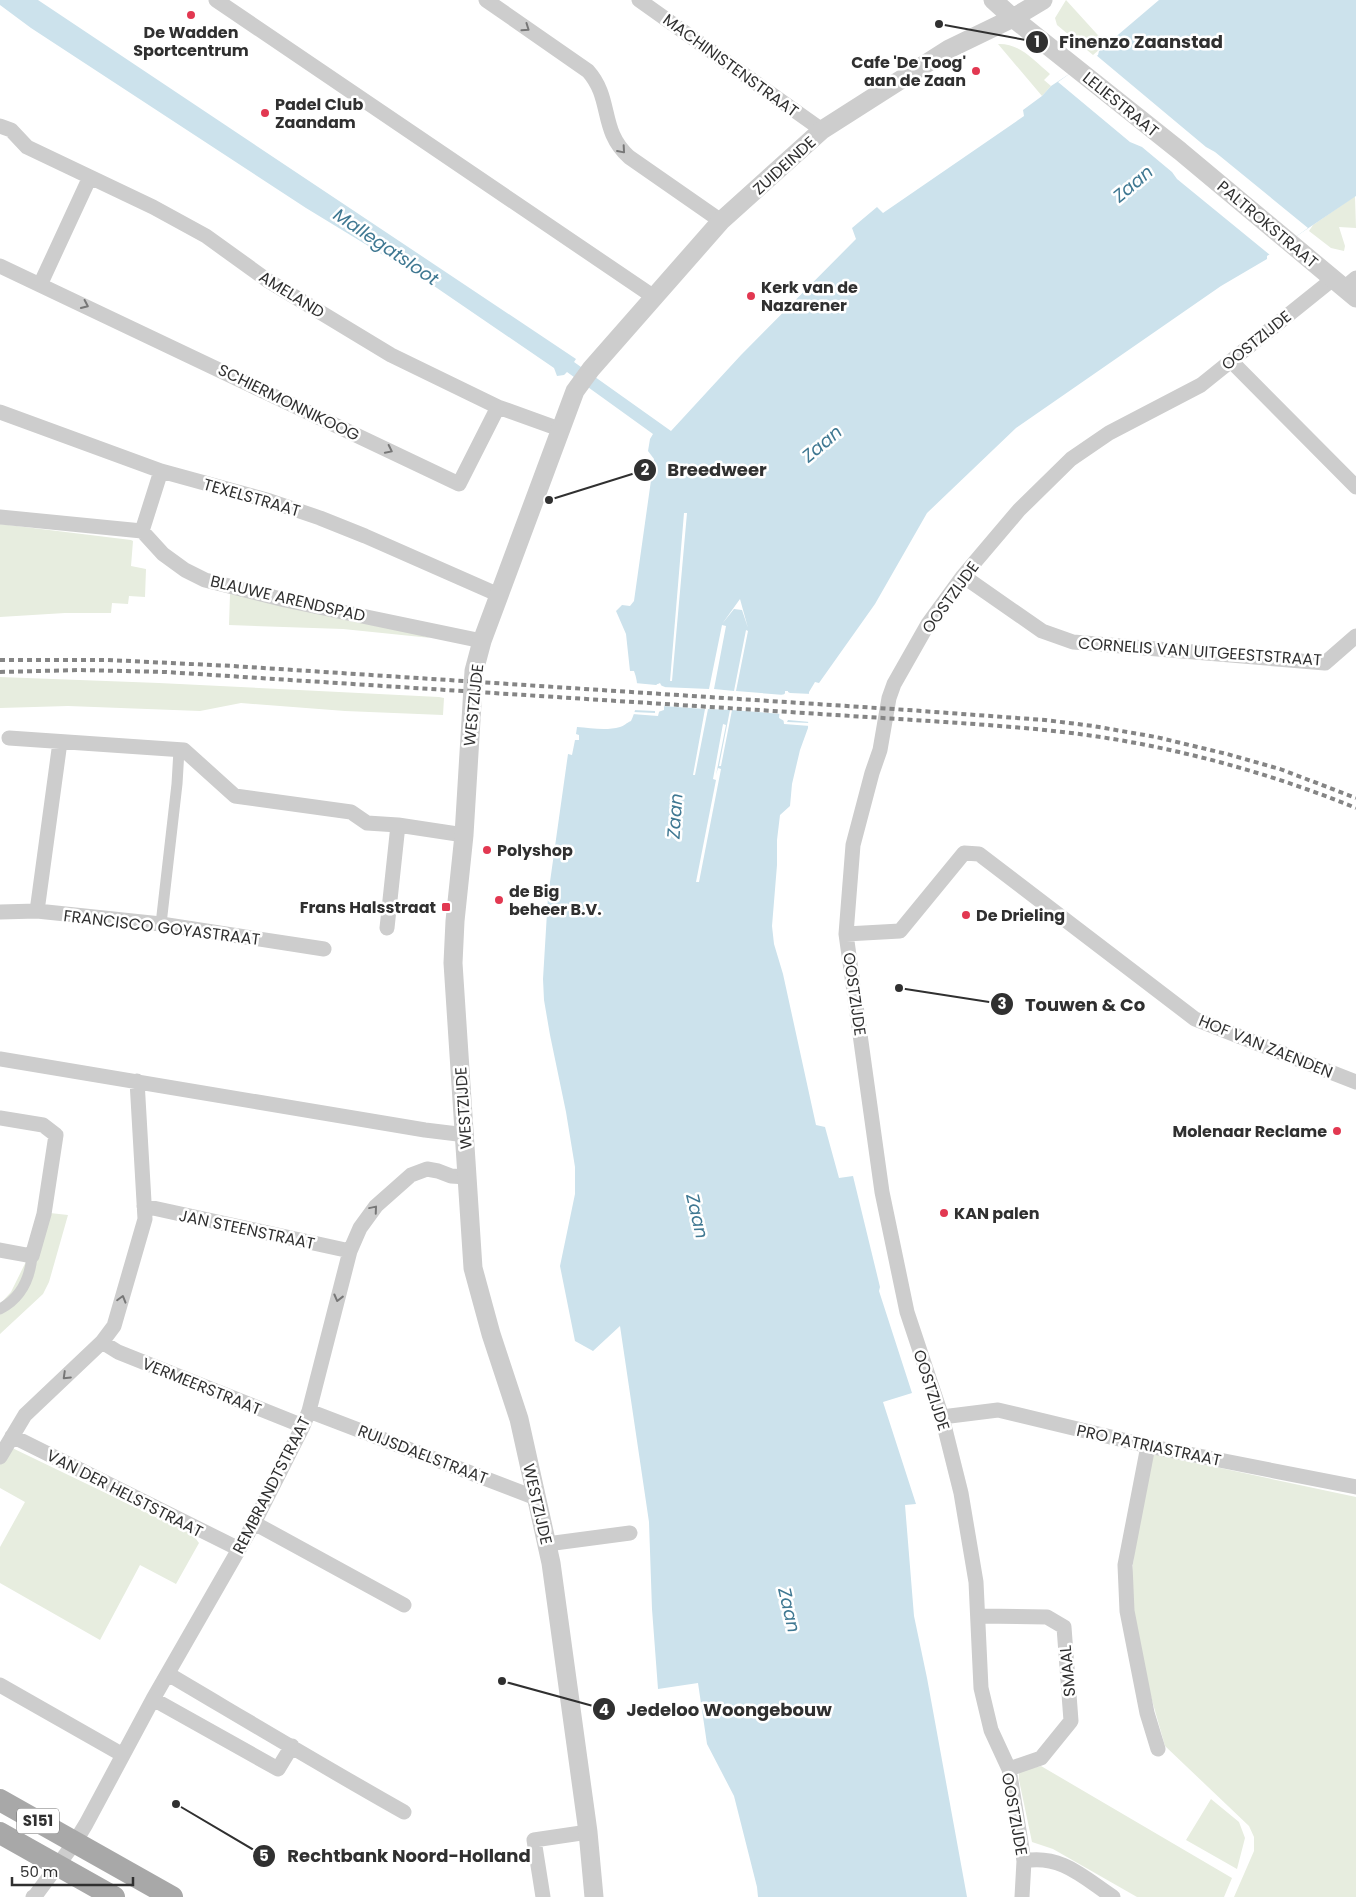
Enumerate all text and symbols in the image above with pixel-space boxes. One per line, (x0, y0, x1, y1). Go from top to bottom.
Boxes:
street label: MACHINISTENSTRAAT (658, 8, 804, 123)
marker: De Wadden Sportcentrum (185, 9, 197, 21)
place label: De Wadden Sportcentrum (133, 21, 249, 62)
one-way arrow (520, 22, 530, 31)
callout: Finenzo Zaanstad (1024, 25, 1233, 58)
text: Finenzo Zaanstad (1059, 29, 1223, 54)
text: 1 (1034, 31, 1040, 52)
place label: Cafe 'De Toog' aan de Zaan (851, 51, 966, 92)
marker: Cafe 'De Toog' aan de Zaan (970, 65, 982, 77)
street label: LELIESTRAAT (1078, 66, 1164, 143)
place label: Padel Club Zaandam (275, 93, 363, 134)
marker: Padel Club Zaandam (259, 107, 271, 119)
street label: ZUIDEINDE (748, 131, 821, 200)
one-way arrow (616, 144, 625, 153)
water label: Zaan (1106, 159, 1158, 208)
street label: PALTROKSTRAAT (1212, 175, 1323, 274)
water label: Mallegatsloot (329, 202, 444, 291)
street label: AMELAND (255, 265, 329, 324)
place label: Kerk van de Nazarener (761, 276, 858, 317)
marker: Kerk van de Nazarener (745, 290, 757, 302)
one-way arrow (79, 299, 88, 309)
street label: OOSTZIJDE (1217, 305, 1296, 376)
street label: SCHIERMONNIKOOG (214, 358, 363, 447)
water label: Zaan (795, 419, 847, 468)
one-way arrow (384, 444, 393, 454)
callout: Breedweer (632, 453, 777, 486)
text: Breedweer (667, 457, 767, 482)
text: 2 (641, 459, 650, 480)
street label: TEXELSTRAAT (201, 473, 303, 522)
street label: OOSTZIJDE (916, 557, 984, 638)
street label: BLAUWE ARENDSPAD (208, 569, 368, 628)
street label: CORNELIS VAN UITGEESTSTRAAT (1077, 632, 1323, 672)
street label: WESTZIJDE (458, 663, 489, 747)
water label: Zaan (660, 792, 689, 841)
place label: Polyshop (497, 839, 573, 862)
marker: Polyshop (481, 844, 493, 856)
place label: de Big beheer B.V. (509, 880, 602, 921)
marker: de Big beheer B.V. (493, 894, 505, 906)
place label: Frans Halsstraat (300, 896, 436, 919)
marker: Frans Halsstraat (440, 901, 452, 913)
street label: FRANCISCO GOYASTRAAT (62, 904, 262, 951)
place label: De Drieling (976, 904, 1065, 927)
marker: De Drieling (960, 909, 972, 921)
street label: OOSTZIJDE (837, 951, 872, 1037)
callout: Touwen & Co (990, 988, 1155, 1021)
text: Touwen & Co (1025, 992, 1145, 1017)
text: 3 (997, 993, 1007, 1014)
street label: HOF VAN ZAENDEN (1195, 1009, 1336, 1084)
street label: WESTZIJDE (449, 1066, 478, 1150)
place label: Molenaar Reclame (1172, 1120, 1327, 1143)
marker: Molenaar Reclame (1331, 1125, 1343, 1137)
water label: Zaan (680, 1190, 715, 1241)
place label: KAN palen (954, 1202, 1039, 1225)
street label: JAN STEENSTRAAT (177, 1204, 317, 1255)
one-way arrow (369, 1206, 378, 1215)
marker: KAN palen (938, 1207, 950, 1219)
one-way arrow (333, 1294, 344, 1303)
one-way arrow (116, 1295, 126, 1303)
street label: OOSTZIJDE (908, 1347, 955, 1434)
street label: VERMEERSTRAAT (139, 1352, 265, 1421)
one-way arrow (63, 1370, 72, 1379)
street label: REMBRANDTSTRAAT (227, 1412, 316, 1558)
street label: RUIJSDAELSTRAAT (354, 1419, 491, 1490)
street label: PRO PATRIASTRAAT (1075, 1419, 1224, 1472)
street label: VAN DER HELSTSTRAAT (43, 1444, 207, 1543)
street label: WESTZIJDE (517, 1461, 558, 1547)
water label: Zaan (772, 1584, 807, 1635)
street label: SMAAL (1054, 1644, 1081, 1698)
callout: Jedeloo Woongebouw (591, 1693, 842, 1726)
text: Jedeloo Woongebouw (626, 1697, 832, 1722)
text: 4 (599, 1699, 609, 1720)
street label: OOSTZIJDE (996, 1771, 1033, 1857)
road number: S151 (17, 1808, 59, 1834)
callout: Rechtbank Noord-Holland (252, 1840, 540, 1873)
text: Rechtbank Noord-Holland (287, 1843, 531, 1868)
text: 5 (259, 1845, 269, 1866)
scale bar (12, 1854, 134, 1886)
text: 50 m (20, 1861, 58, 1882)

